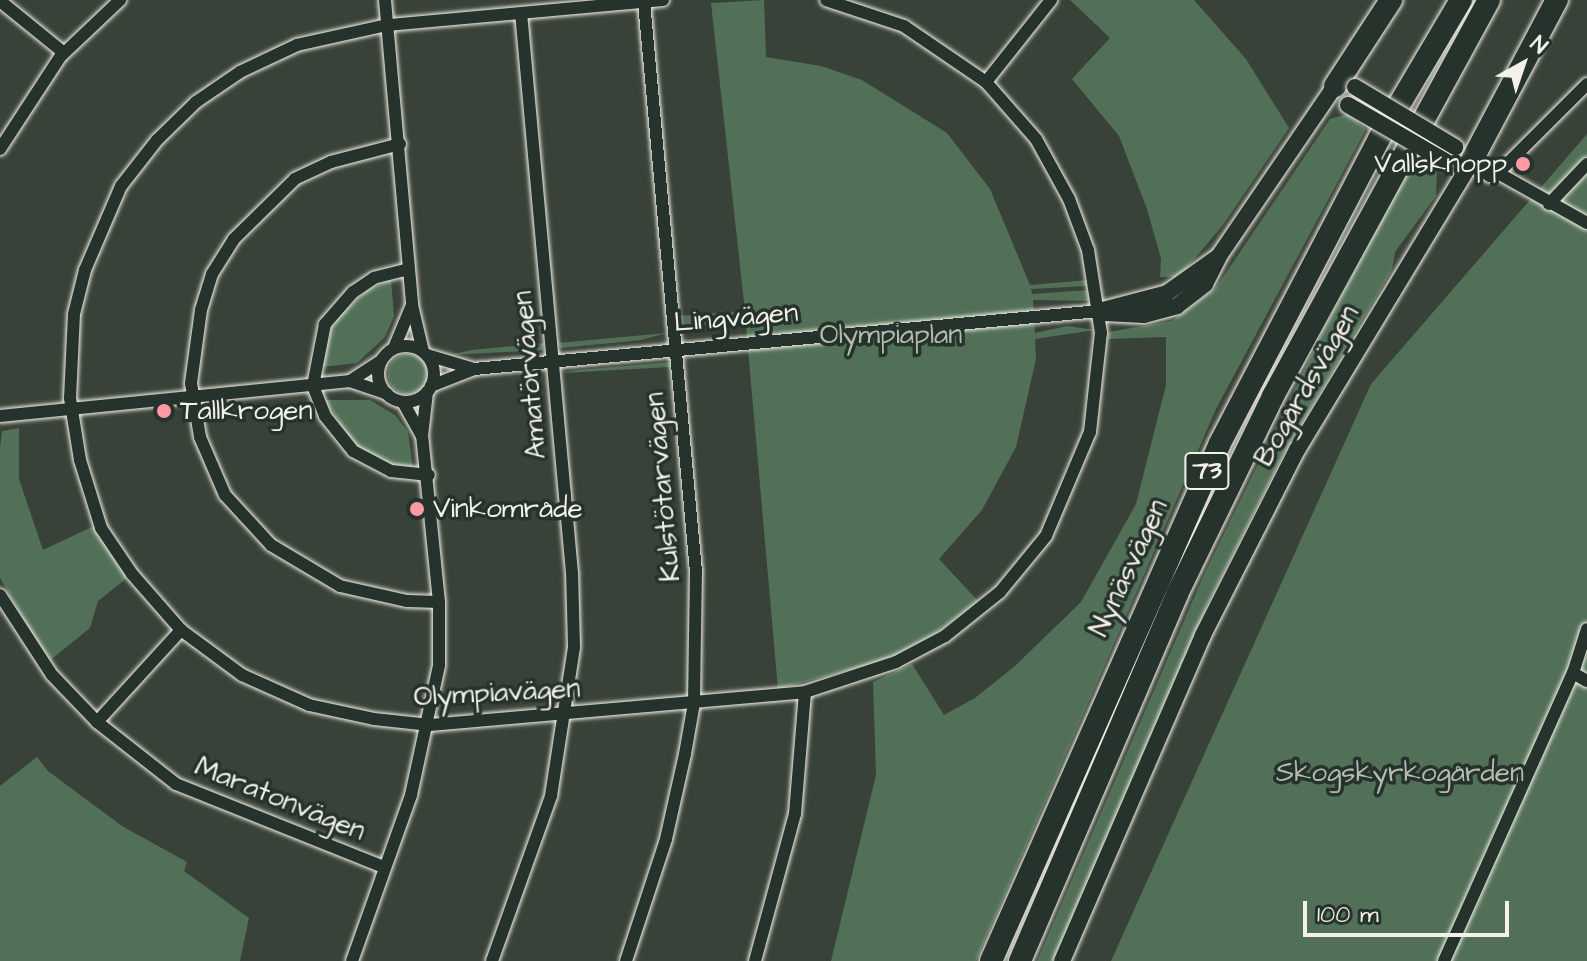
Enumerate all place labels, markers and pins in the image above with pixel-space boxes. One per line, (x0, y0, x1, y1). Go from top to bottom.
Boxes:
place label: Vallsknopp (1374, 147, 1507, 181)
marker: Vallsknopp (1514, 155, 1532, 173)
place label: Tallkrogen (180, 394, 312, 428)
marker: Tallkrogen (155, 402, 173, 420)
place label: Vinkområde (433, 492, 583, 526)
marker: Vinkområde (408, 500, 426, 518)

